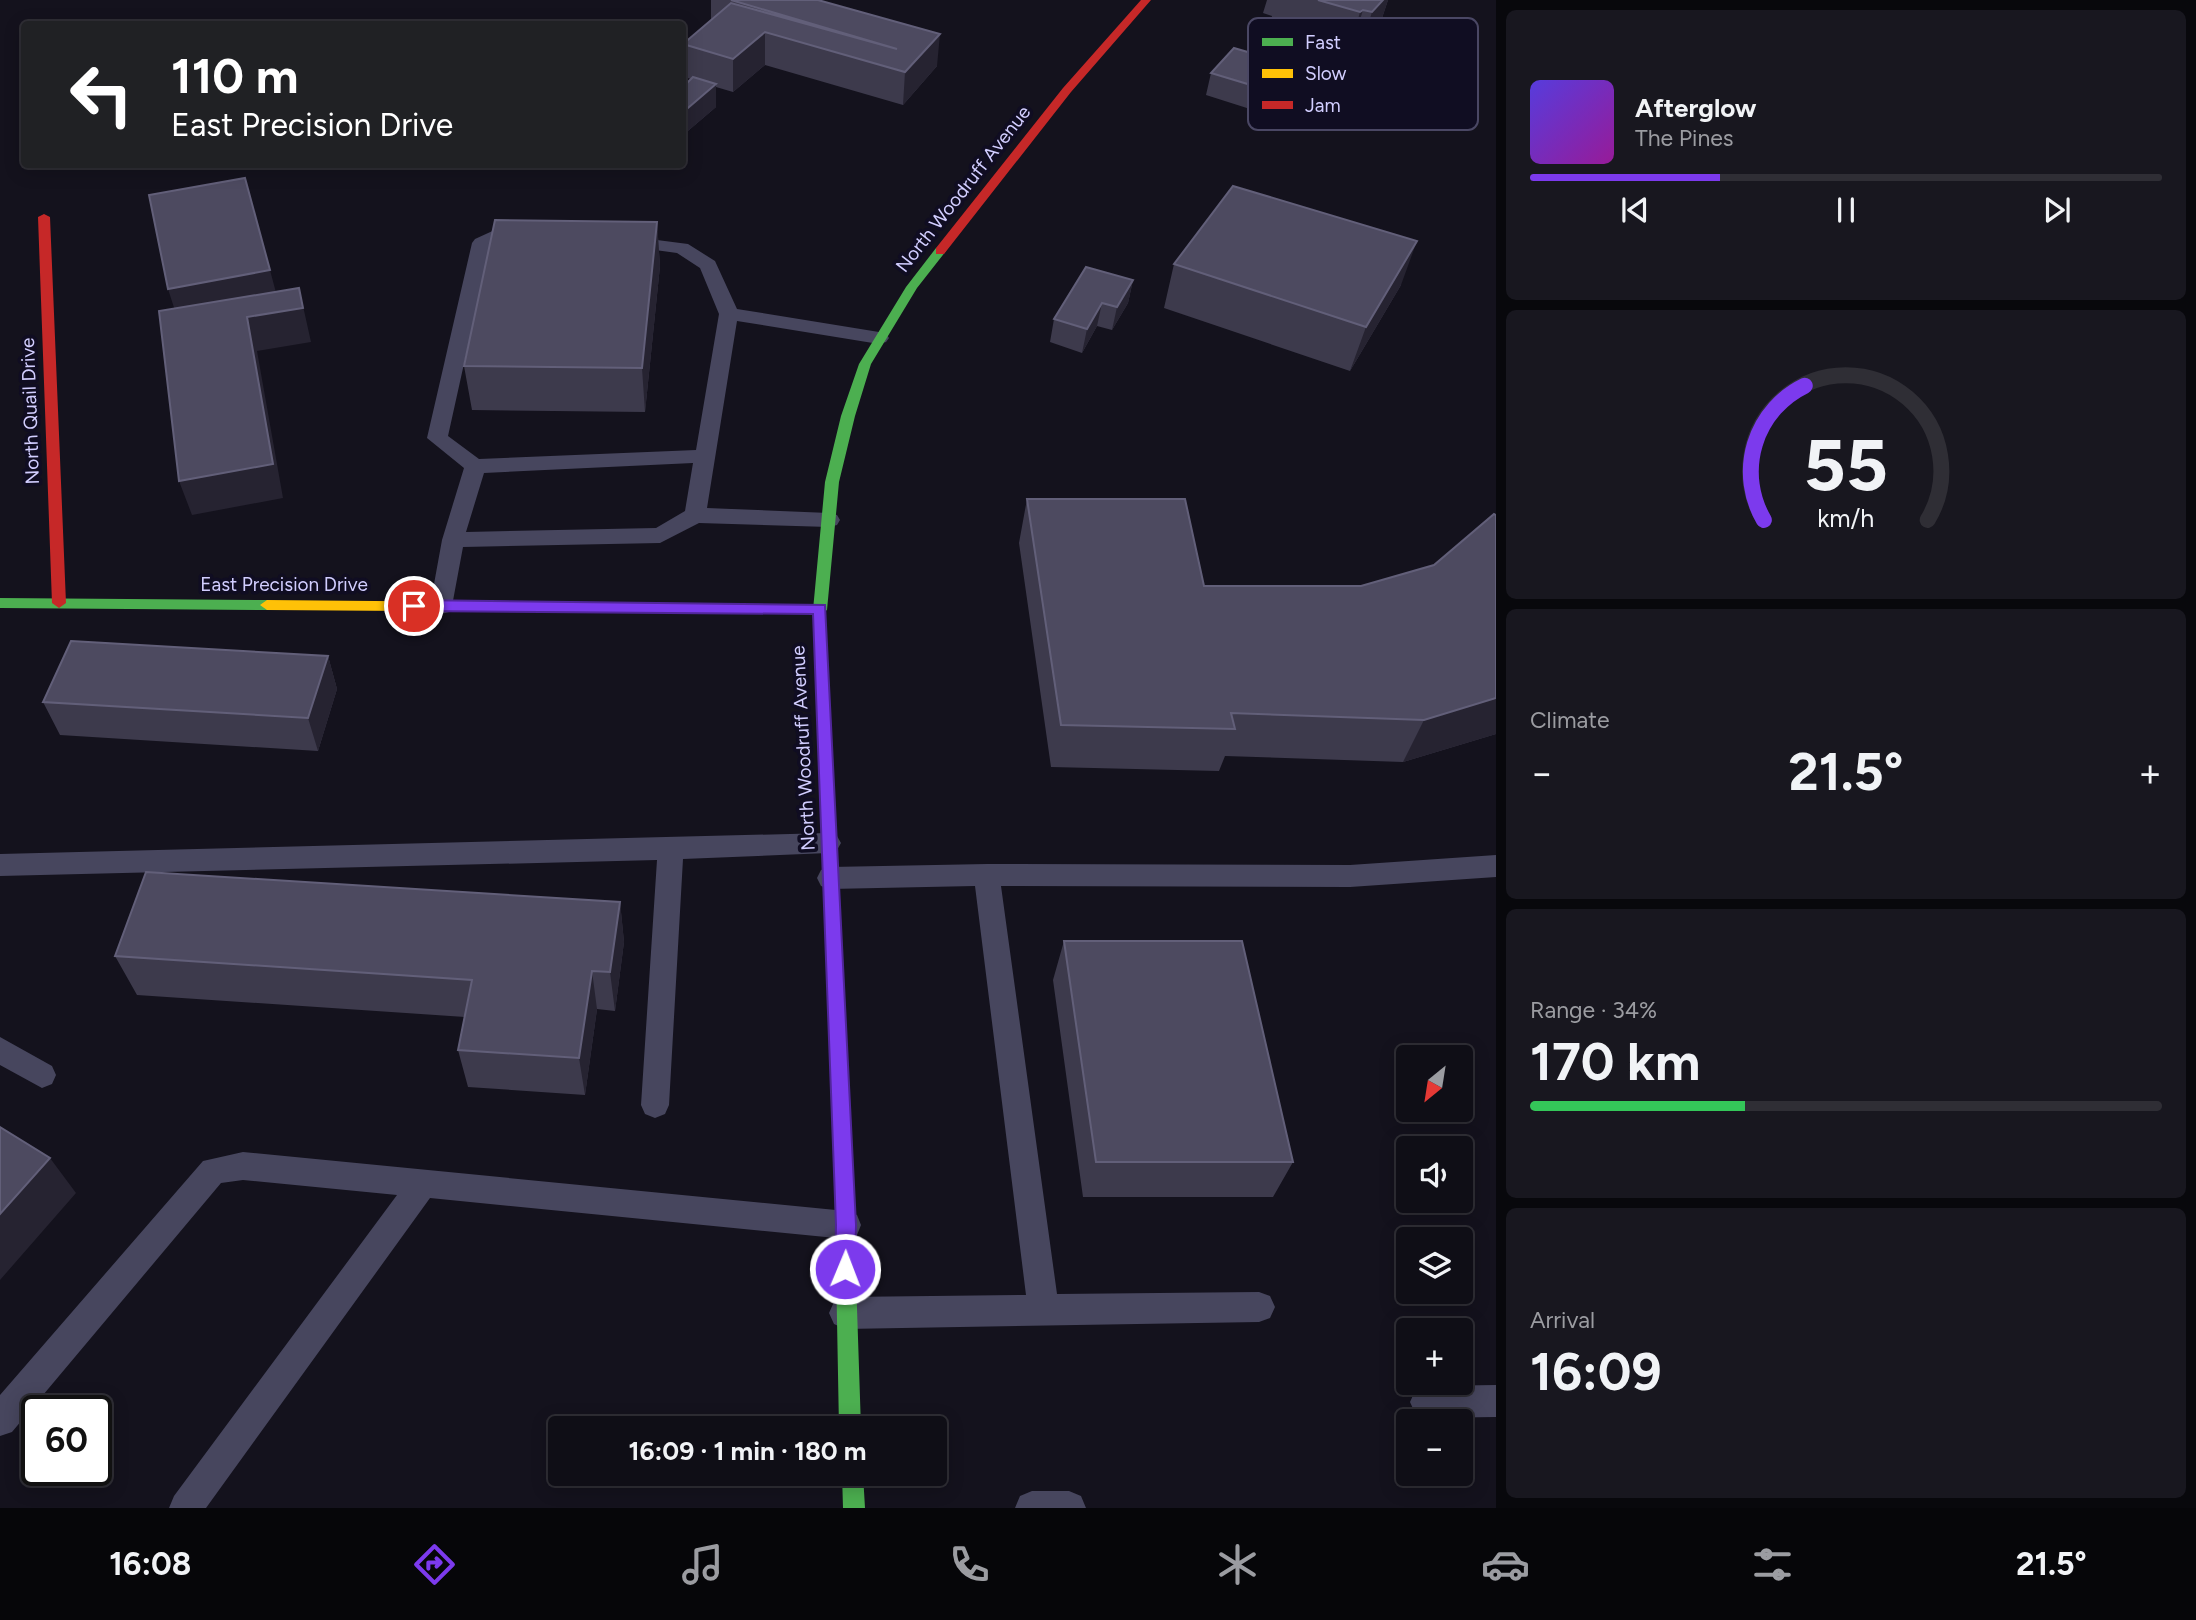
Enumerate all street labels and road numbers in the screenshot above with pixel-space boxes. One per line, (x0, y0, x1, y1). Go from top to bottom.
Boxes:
street label: North Woodruff Avenue (891, 101, 1035, 277)
street label: North Quail Drive (16, 337, 44, 485)
street label: East Precision Drive (200, 573, 368, 596)
street label: North Woodruff Avenue (786, 645, 820, 851)

